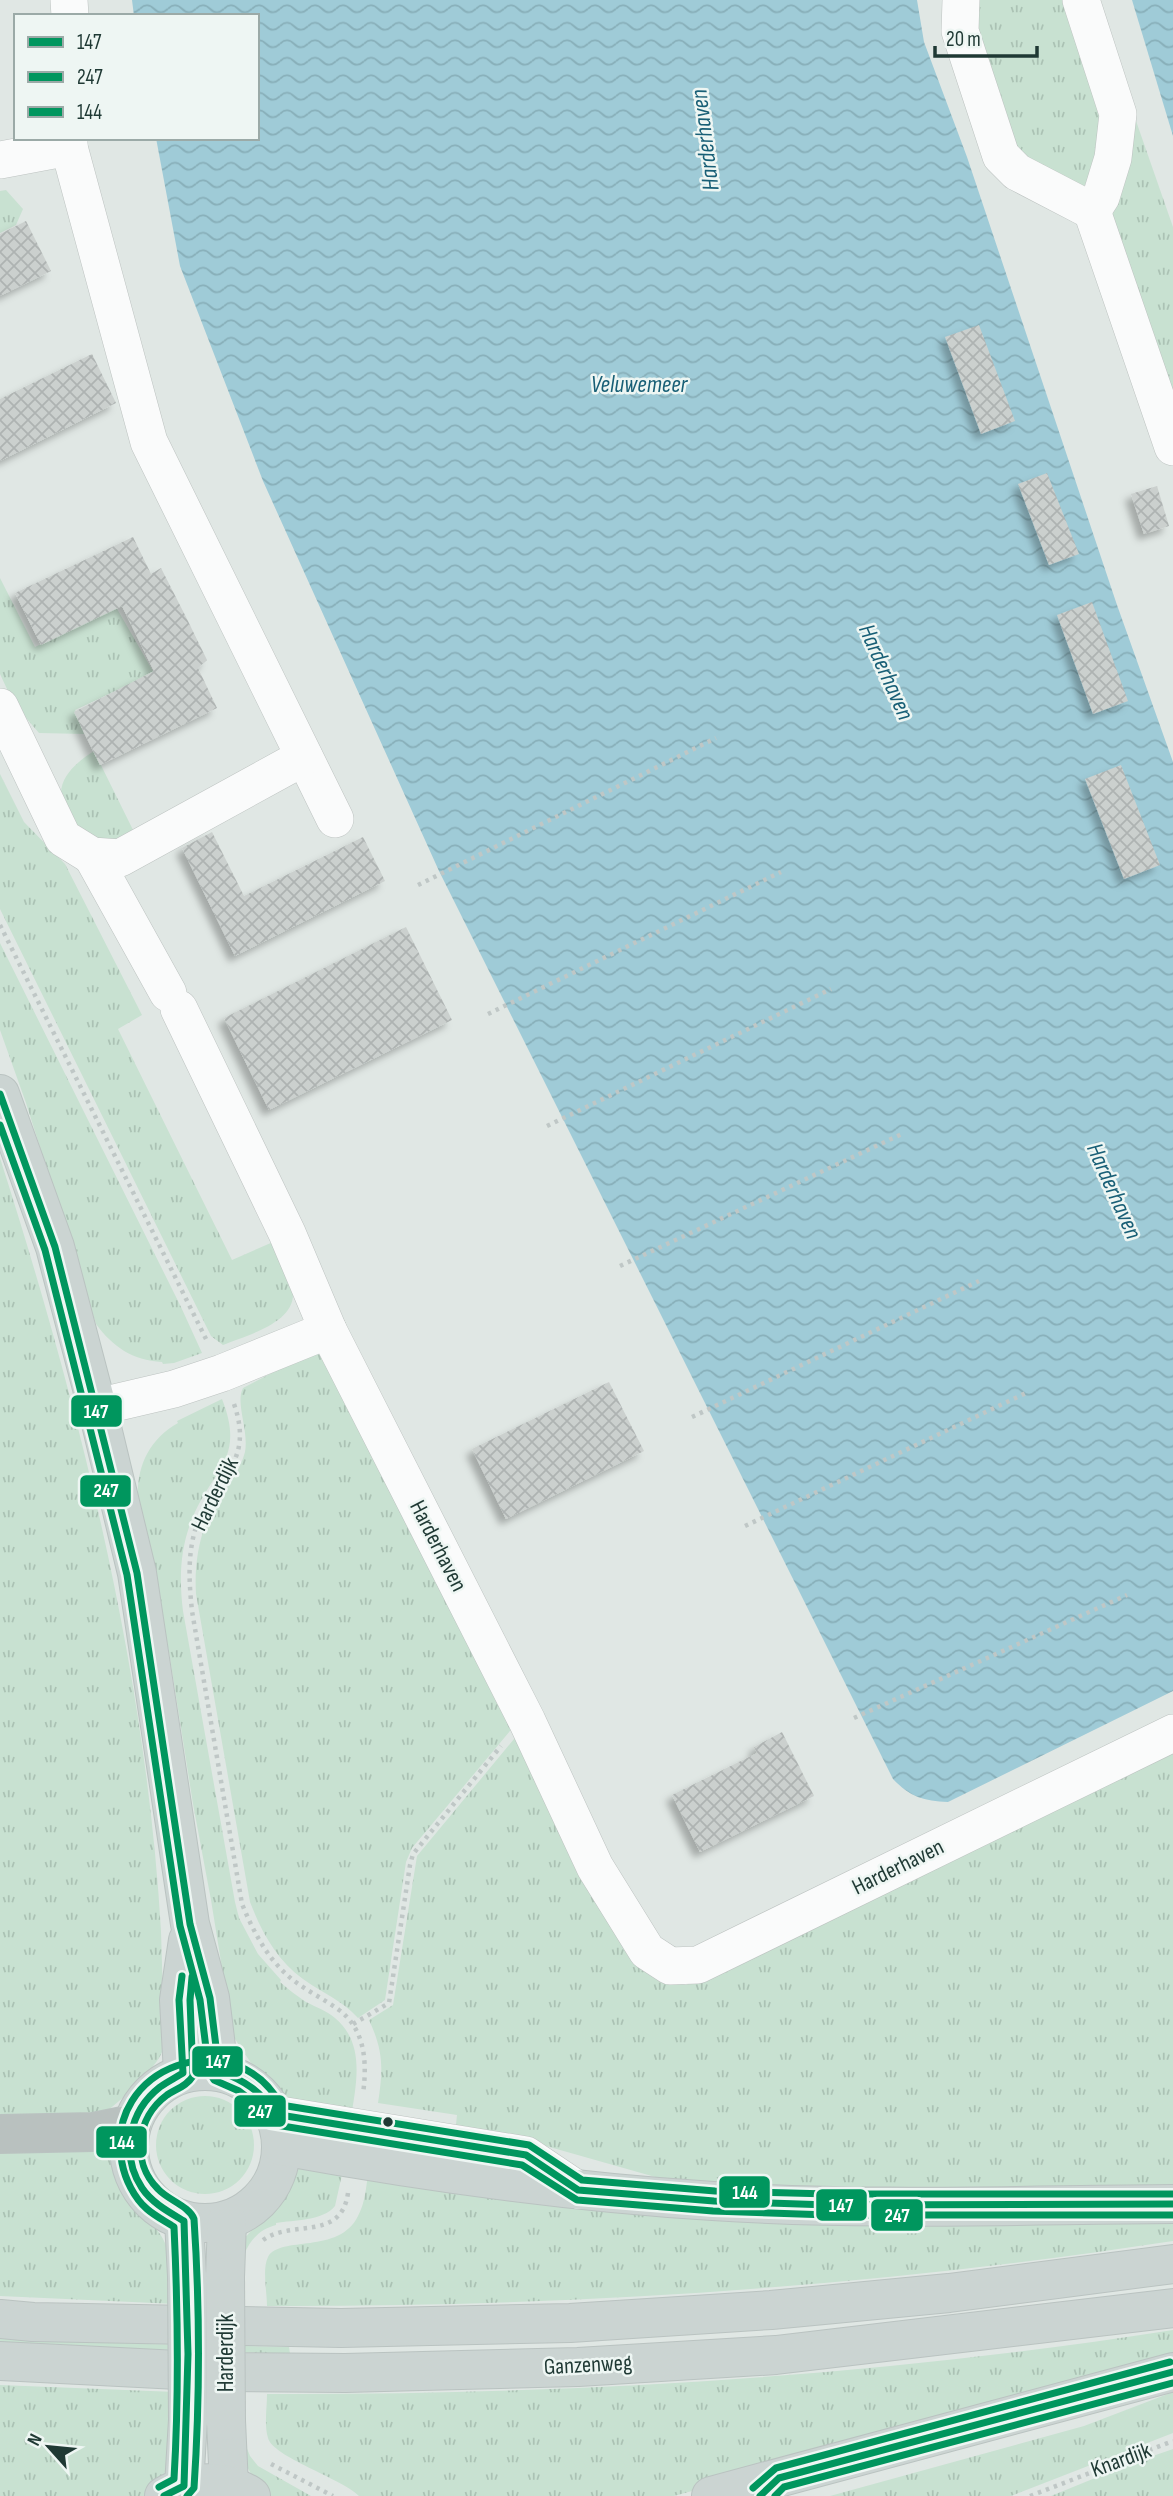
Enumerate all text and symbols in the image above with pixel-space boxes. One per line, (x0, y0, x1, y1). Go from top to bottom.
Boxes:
legend (14, 14, 259, 140)
scale bar (935, 14, 1036, 58)
text: 20 m (946, 27, 981, 52)
text: 147 (77, 30, 102, 55)
text: 247 (77, 65, 103, 90)
water label: Harderhaven (684, 88, 726, 192)
text: 144 (77, 100, 102, 125)
water label: Veluwemeer (591, 370, 689, 399)
water label: Harderhaven (852, 620, 920, 724)
water label: Harderhaven (1080, 1139, 1148, 1243)
line badge: 147 (70, 1394, 123, 1428)
text: 147 (84, 1401, 109, 1424)
street label: Harderdijk (185, 1452, 245, 1535)
line badge: 247 (79, 1474, 132, 1508)
text: 247 (93, 1480, 119, 1503)
street label: Harderhaven (403, 1496, 473, 1596)
street label: Harderhaven (848, 1833, 948, 1901)
line badge: 147 (191, 2045, 244, 2078)
text: 147 (206, 2051, 231, 2074)
line badge: 247 (233, 2094, 287, 2128)
text: 247 (247, 2101, 273, 2124)
unlabelled marker (381, 2115, 395, 2129)
line badge: 144 (95, 2125, 148, 2159)
text: 144 (109, 2132, 135, 2155)
line badge: 144 (718, 2175, 771, 2209)
text: 144 (732, 2182, 758, 2205)
line badge: 147 (815, 2188, 868, 2222)
text: 147 (829, 2195, 854, 2218)
line badge: 247 (870, 2198, 924, 2232)
text: 247 (884, 2205, 910, 2228)
street label: Harderdijk (212, 2313, 240, 2392)
street label: Ganzenweg (543, 2349, 633, 2381)
north arrow (14, 2412, 84, 2482)
text: N (23, 2430, 48, 2450)
street label: Knardijk (1087, 2436, 1155, 2484)

